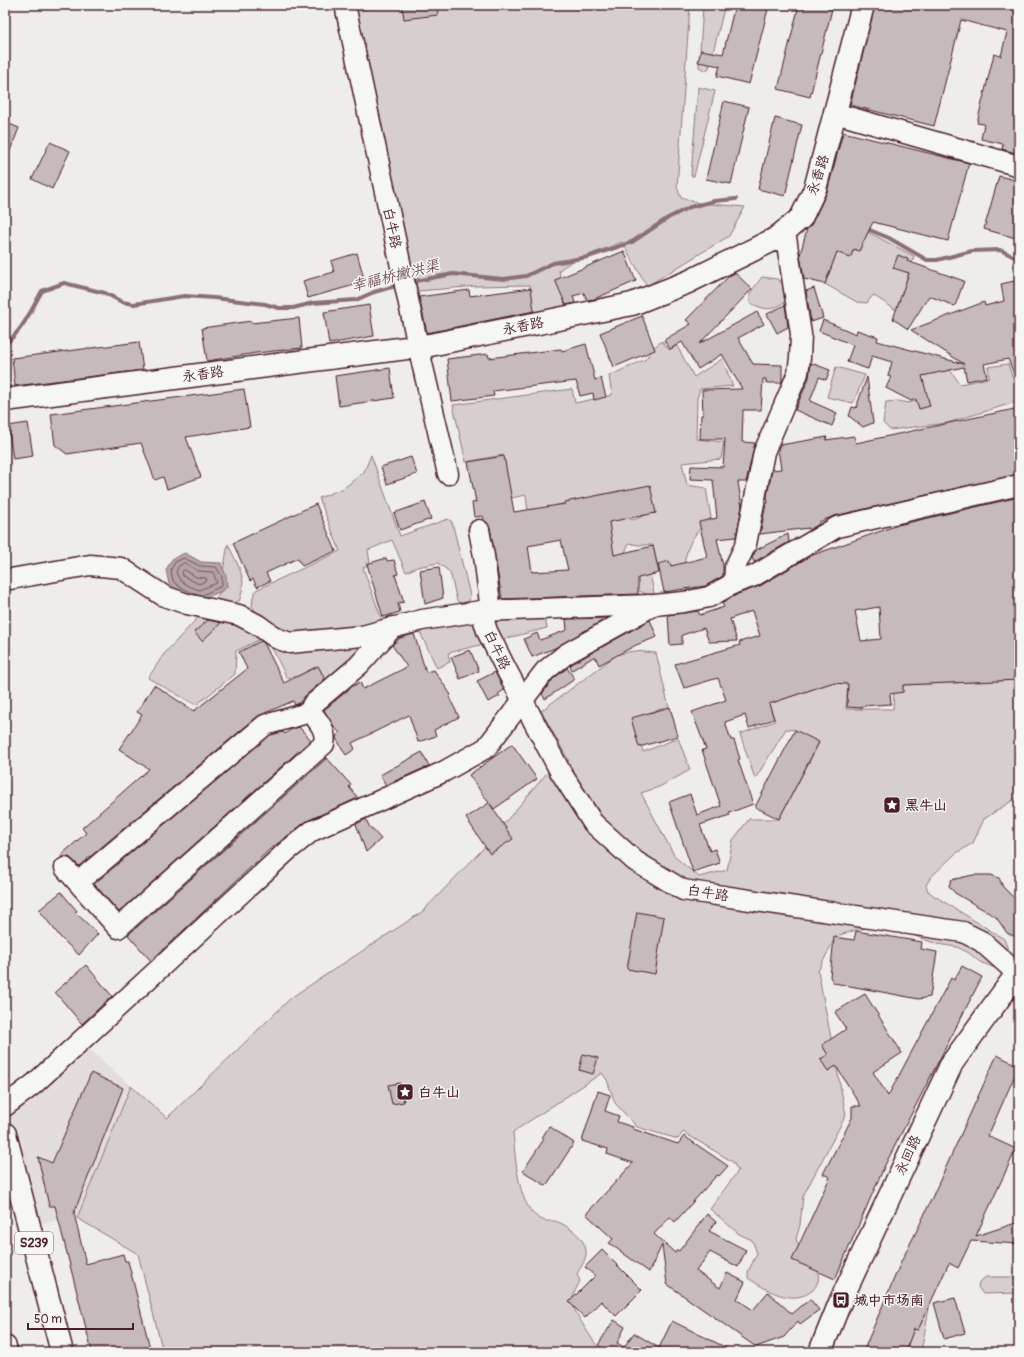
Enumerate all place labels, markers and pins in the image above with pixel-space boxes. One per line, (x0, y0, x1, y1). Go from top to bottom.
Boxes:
place icon: 黑牛山 (882, 795, 902, 815)
place label: 黑牛山 (905, 797, 947, 814)
place icon: 白牛山 (395, 1082, 415, 1102)
place label: 白牛山 (418, 1084, 460, 1101)
bus stop icon: 城中市场南 (831, 1290, 851, 1310)
place label: 城中市场南 (854, 1292, 924, 1309)

